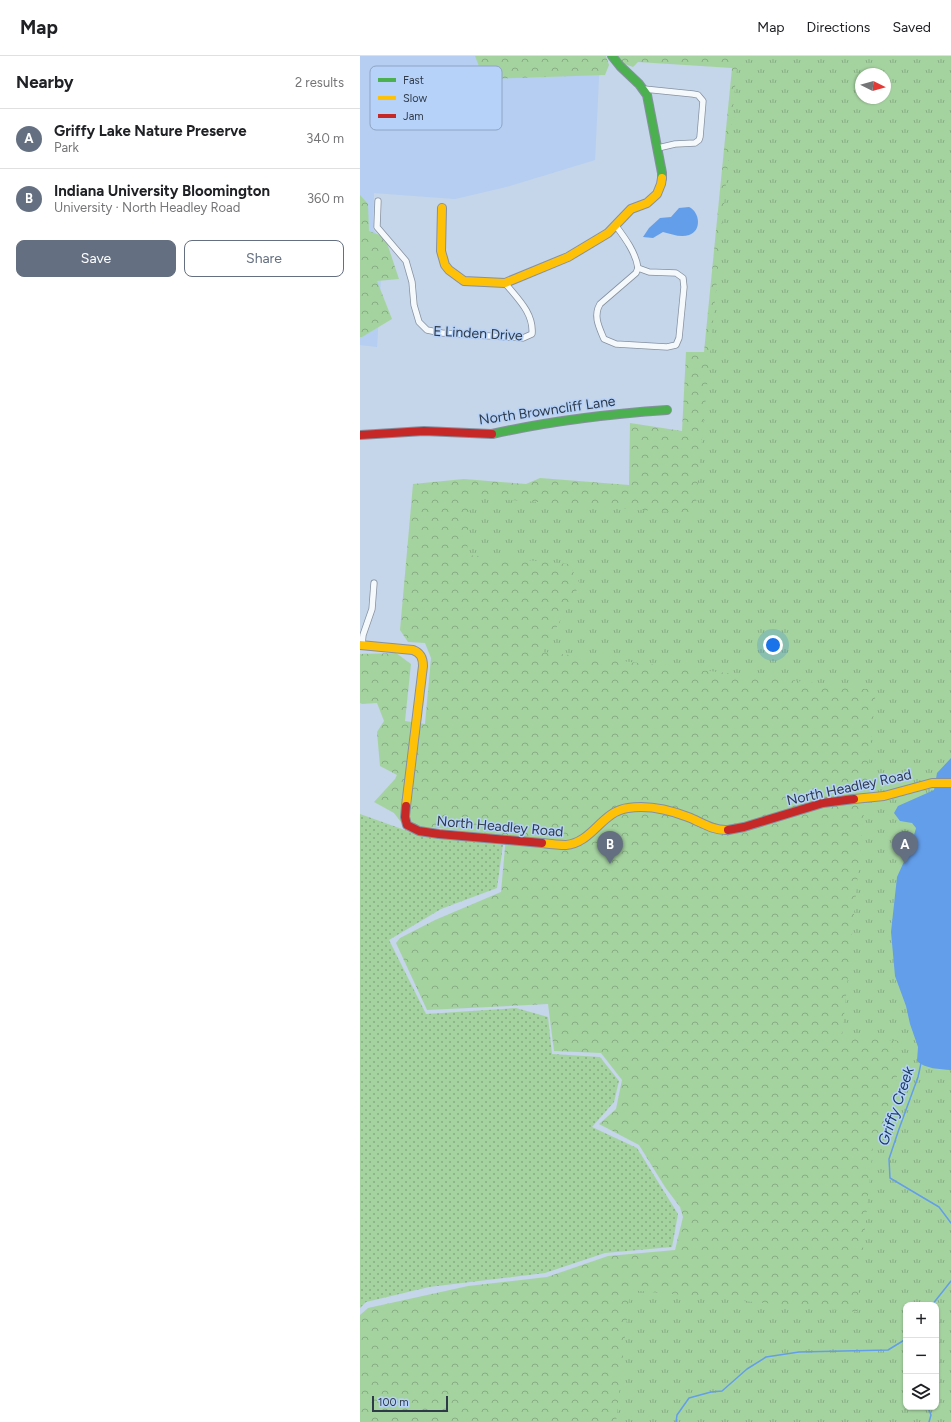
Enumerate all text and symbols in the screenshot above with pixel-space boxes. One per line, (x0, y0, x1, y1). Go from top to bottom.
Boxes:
text: Map (20, 16, 58, 39)
text: Map (757, 19, 785, 36)
text: Directions (807, 19, 870, 36)
text: Saved (892, 19, 931, 36)
legend (370, 66, 502, 130)
north arrow (855, 68, 891, 104)
text: Nearby (16, 72, 74, 92)
text: Fast (403, 74, 424, 87)
text: 2 results (295, 75, 344, 90)
text: Slow (403, 92, 427, 105)
text: Jam (403, 110, 424, 123)
text: Griffy Lake Nature Preserve (54, 122, 246, 140)
text: A (24, 131, 34, 146)
text: 340 m (306, 131, 344, 146)
text: Park (54, 140, 79, 155)
text: Indiana University Bloomington (54, 182, 270, 200)
text: B (25, 191, 33, 206)
text: 360 m (307, 191, 344, 206)
text: University · North Headley Road (54, 200, 240, 215)
button: Save (16, 240, 176, 277)
button: Share (184, 240, 344, 277)
street label: E Linden Drive (433, 323, 524, 344)
street label: North Browncliff Lane (478, 392, 617, 429)
your location (763, 635, 783, 655)
street label: North Headley Road (785, 766, 913, 809)
street label: North Headley Road (436, 812, 564, 841)
pin: B (597, 831, 623, 864)
pin: A (892, 831, 918, 864)
water label: Griffy Creek (874, 1064, 918, 1148)
map controls (903, 1302, 939, 1410)
button: + (903, 1302, 939, 1338)
button: − (903, 1338, 939, 1374)
button: layers (903, 1374, 939, 1410)
scale bar (372, 1394, 448, 1413)
text: 100 m (378, 1396, 409, 1409)

